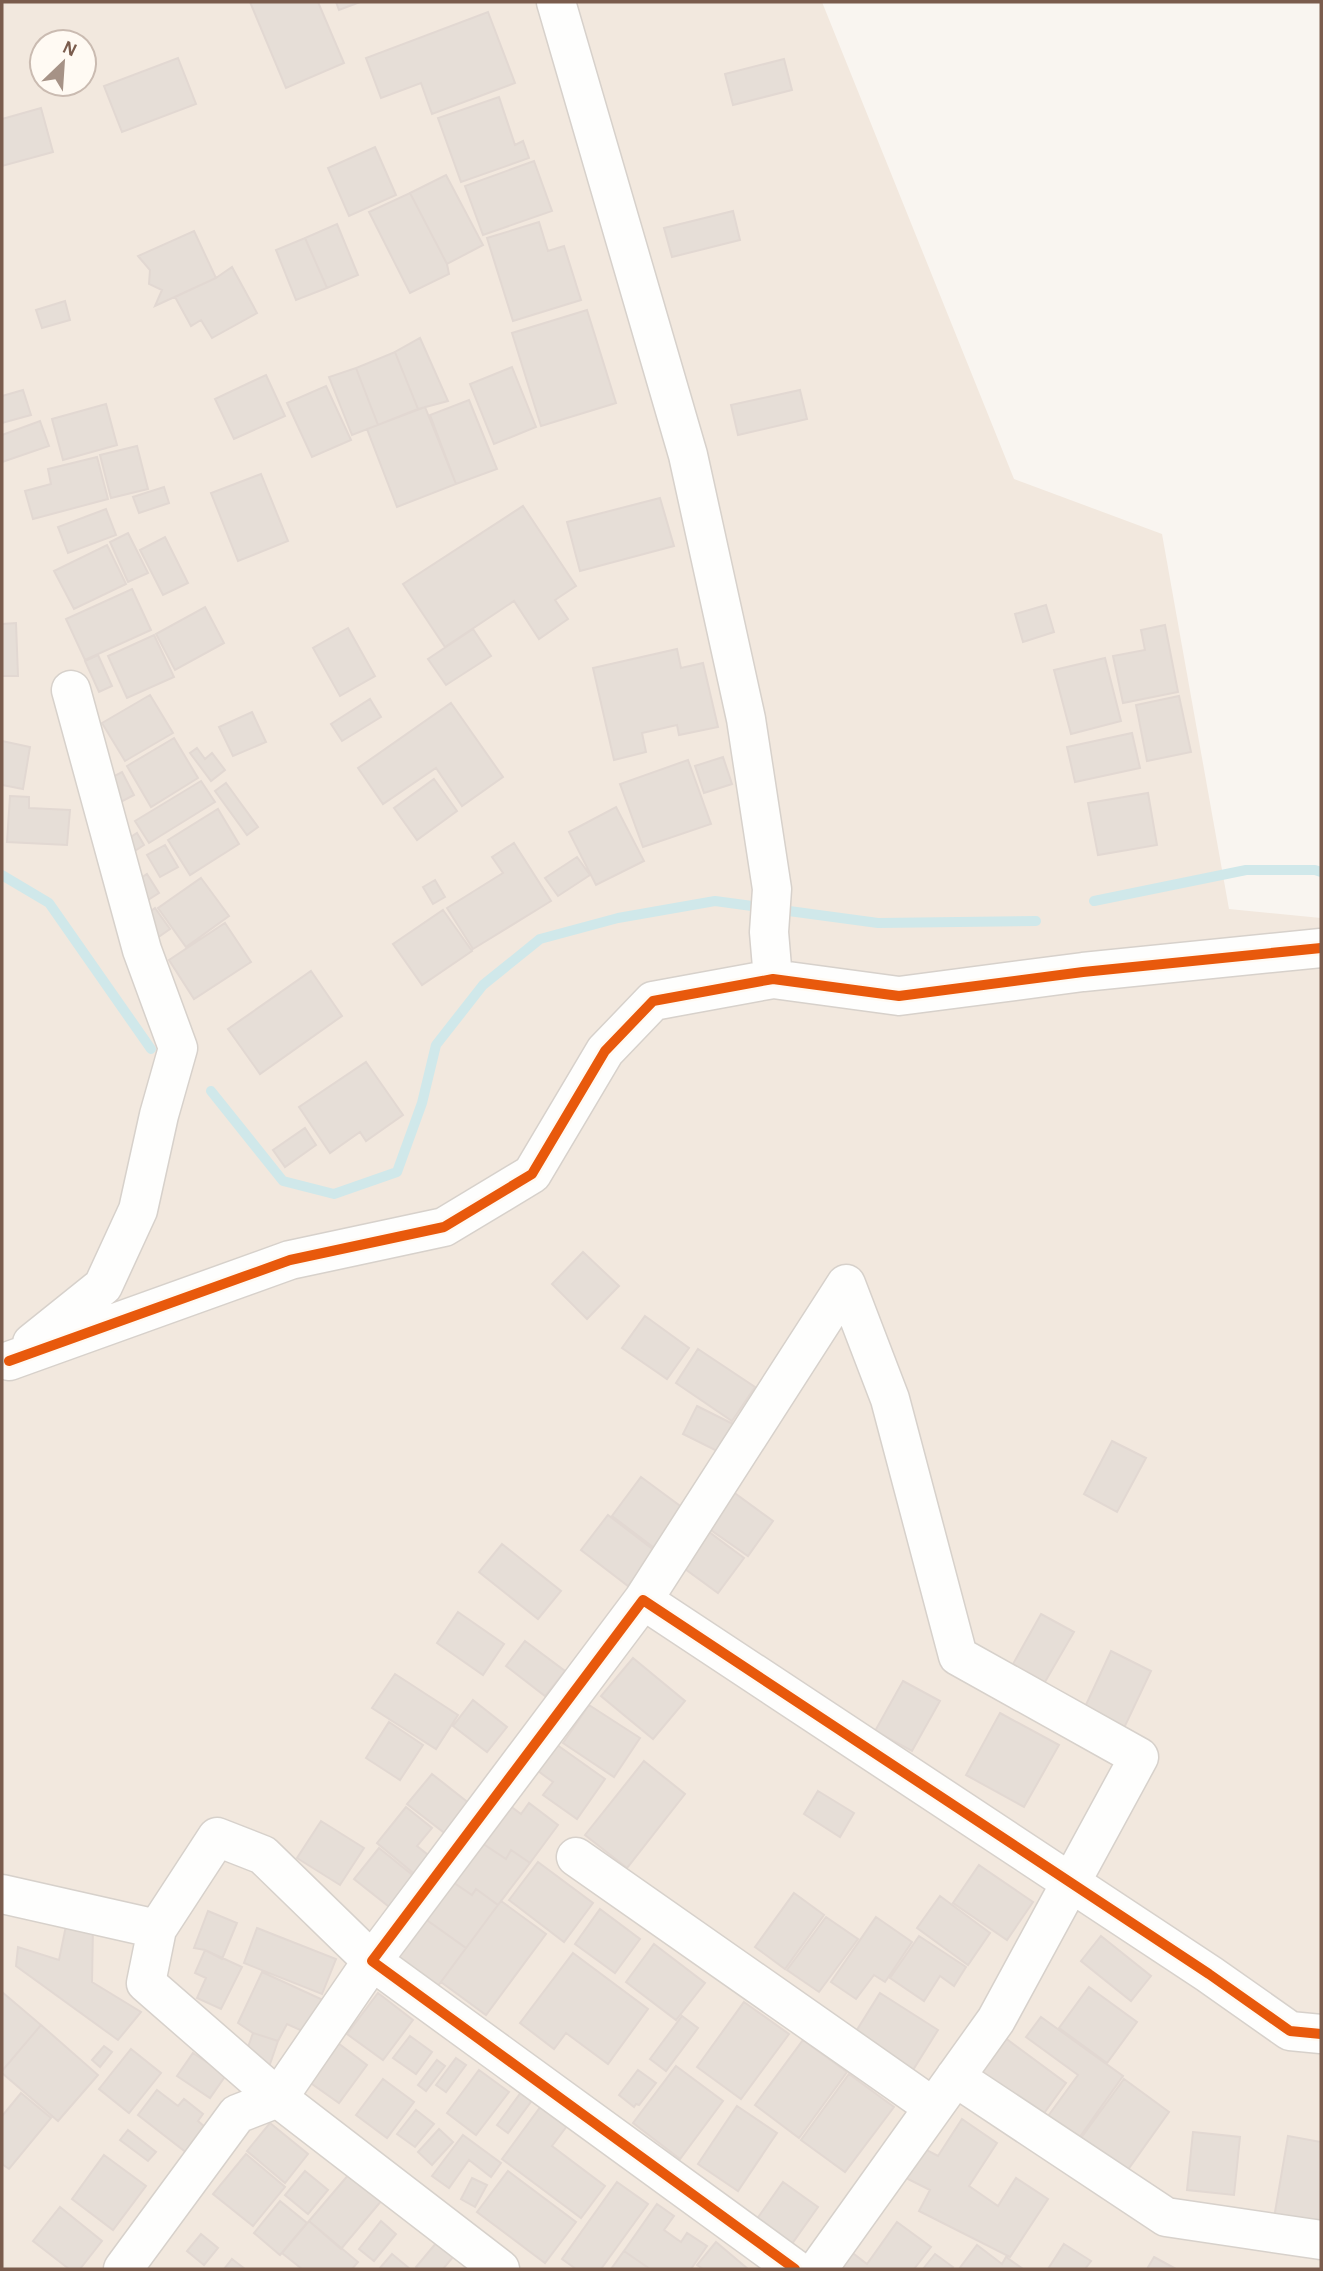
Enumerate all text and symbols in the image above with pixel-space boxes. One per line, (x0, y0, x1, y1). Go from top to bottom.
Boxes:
north arrow (28, 28, 98, 98)
text: N (60, 38, 80, 60)

